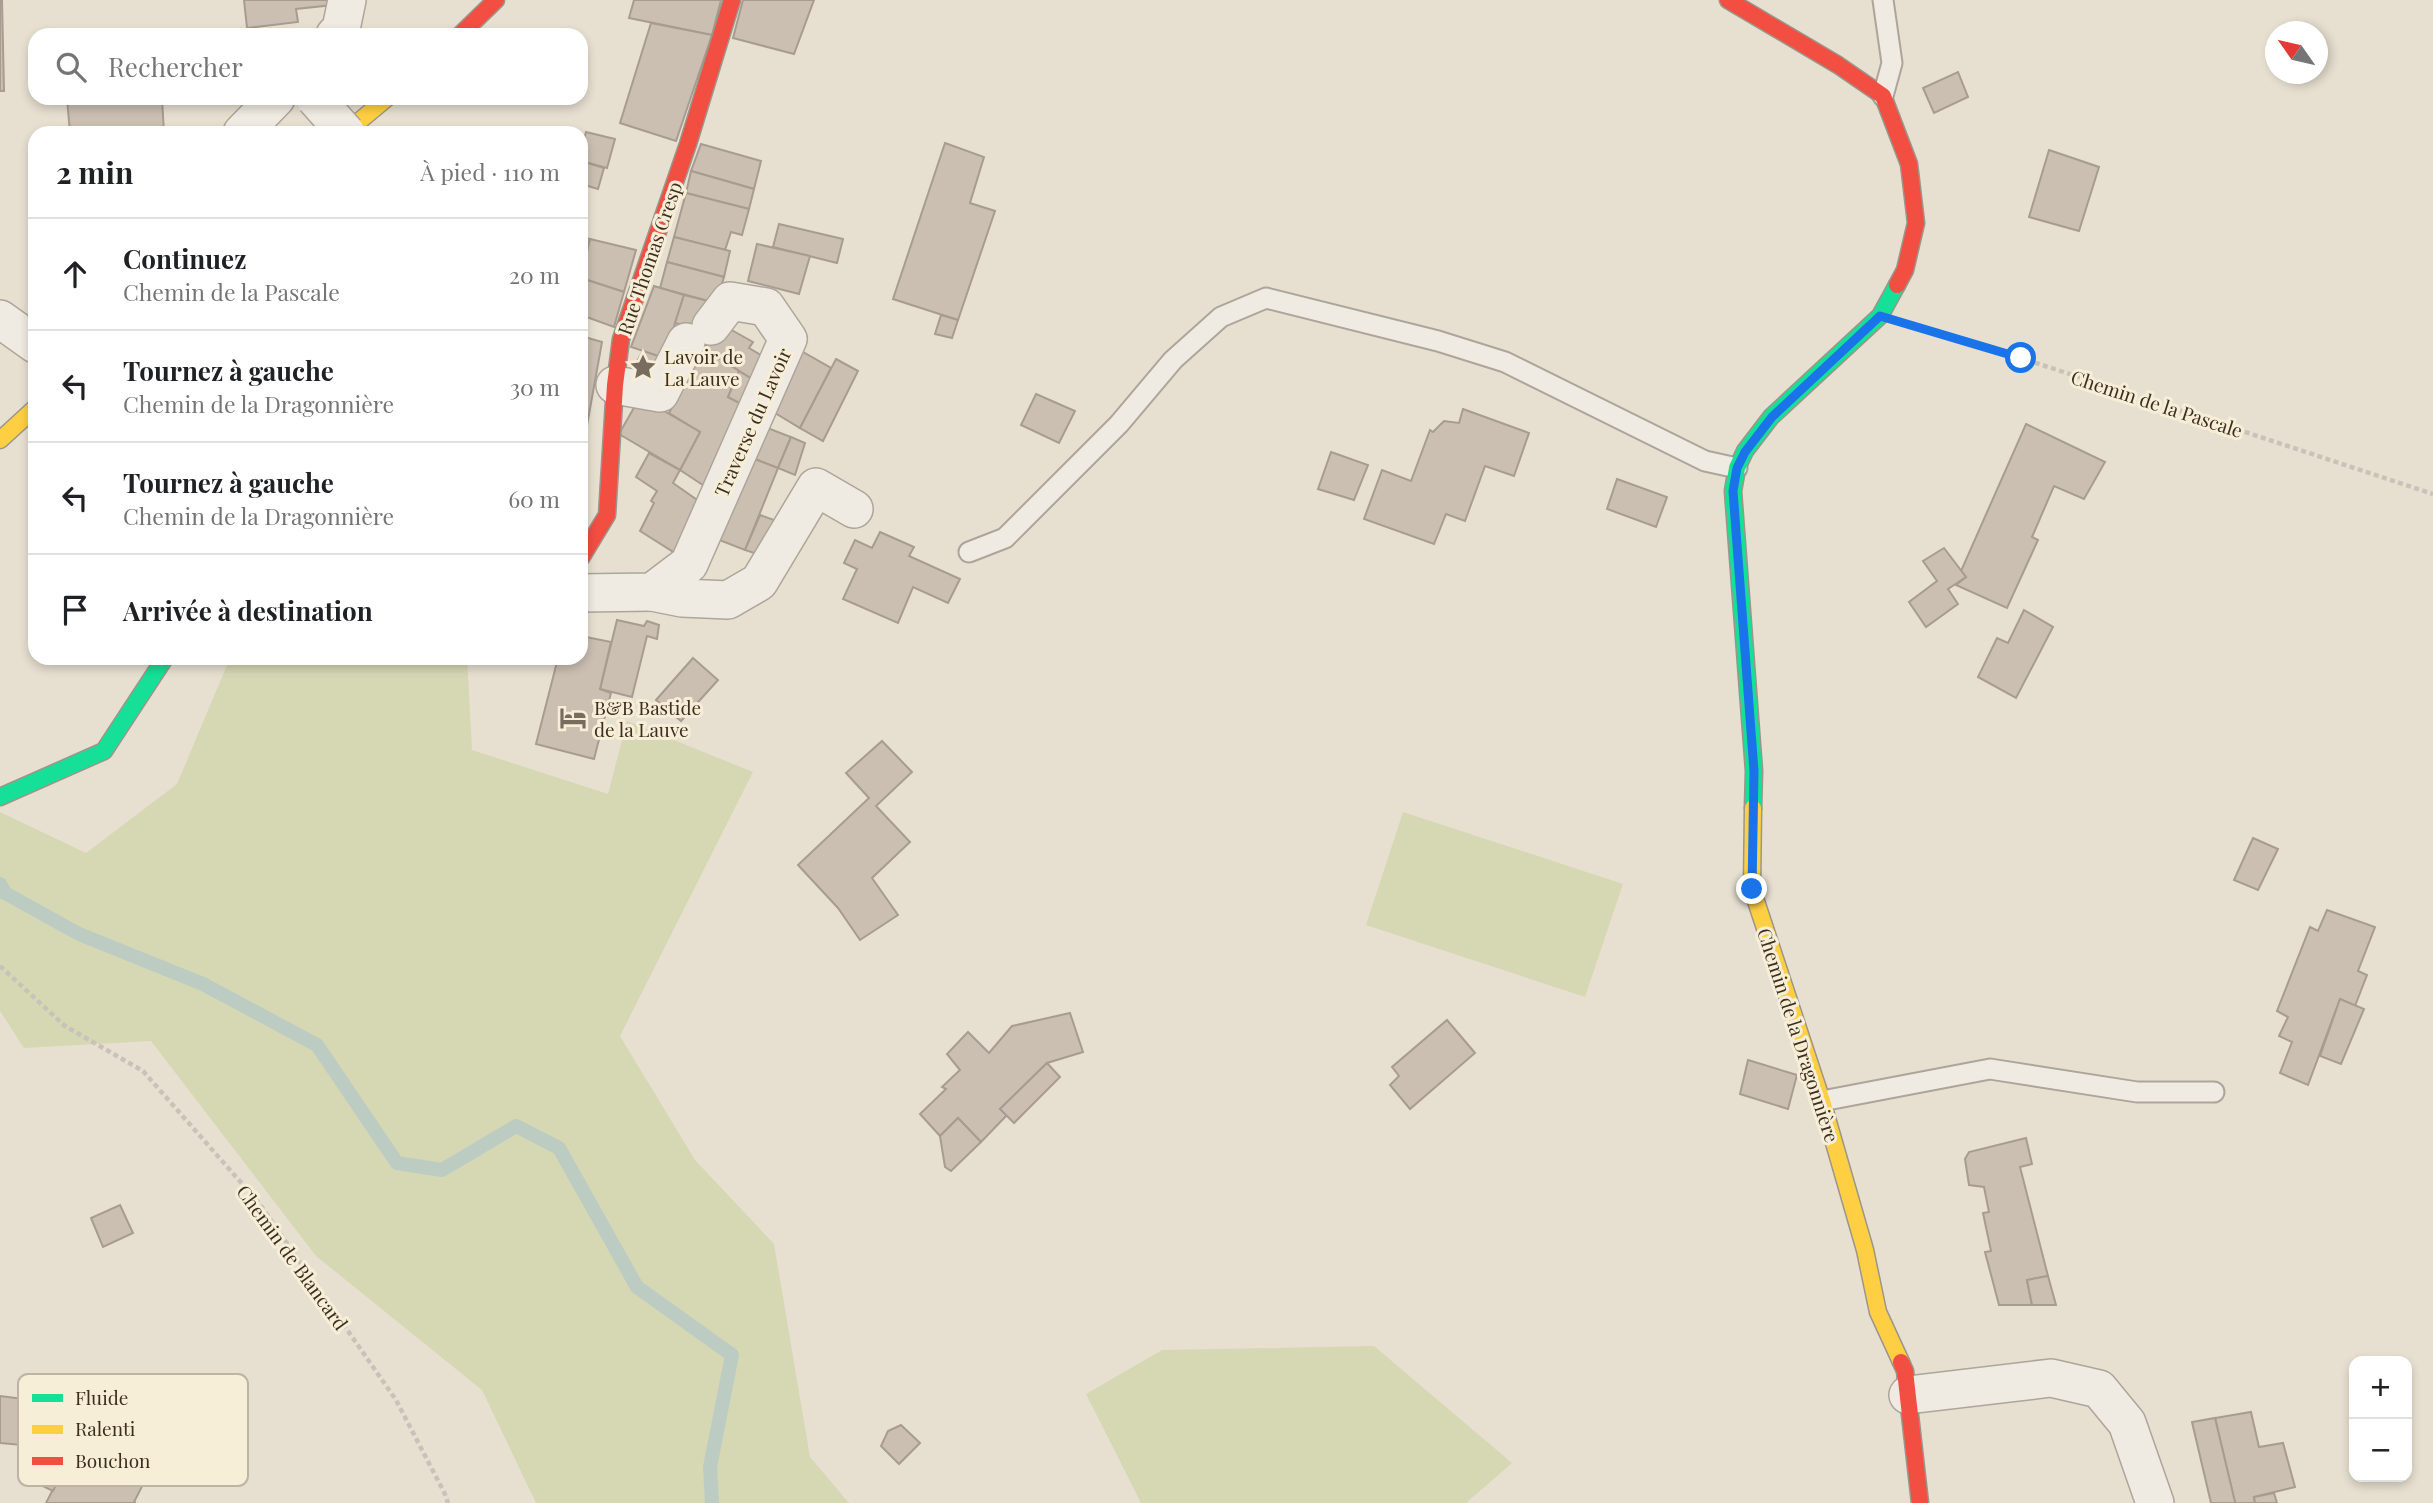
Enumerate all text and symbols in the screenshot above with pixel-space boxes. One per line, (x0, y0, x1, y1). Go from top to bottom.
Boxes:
north arrow (2265, 21, 2328, 84)
search box (28, 28, 588, 105)
icon: search (52, 48, 90, 86)
text: Rechercher (108, 49, 243, 84)
text: 2 min (56, 152, 133, 192)
text: À pied · 110 m (420, 156, 560, 187)
street label: Rue Thomas Cresp (611, 178, 687, 338)
text: Continuez (123, 241, 246, 276)
icon: ahead (56, 255, 94, 293)
text: 20 m (509, 259, 560, 290)
text: Chemin de la Pascale (123, 276, 340, 307)
route start (2005, 342, 2036, 373)
place label: Lavoir de La Lauve (664, 343, 743, 391)
street label: Traverse du Lavoir (707, 343, 797, 501)
place icon: Lavoir de La Lauve (628, 352, 658, 382)
text: Tournez à gauche (123, 353, 334, 388)
street label: Chemin de la Pascale (2068, 363, 2246, 443)
icon: left (56, 367, 94, 405)
text: 30 m (510, 371, 560, 402)
text: Chemin de la Dragonnière (123, 388, 394, 419)
text: Tournez à gauche (123, 465, 334, 500)
icon: left (56, 479, 94, 517)
text: 60 m (508, 483, 560, 514)
text: Chemin de la Dragonnière (123, 500, 394, 531)
icon: arrive (56, 591, 94, 629)
text: Arrivée à destination (123, 593, 373, 628)
place label: B&B Bastide de la Lauve (594, 694, 701, 742)
hotel icon: B&B Bastide de la Lauve (558, 703, 588, 733)
route end (1736, 873, 1767, 904)
street label: Chemin de la Dragonnière (1752, 924, 1846, 1146)
street label: Chemin de Blancard (231, 1179, 355, 1335)
map controls (2349, 1356, 2412, 1482)
button: + (2349, 1356, 2412, 1419)
legend (18, 1374, 248, 1486)
text: Fluide (75, 1384, 128, 1410)
text: Ralenti (75, 1415, 136, 1441)
button: − (2349, 1419, 2412, 1482)
text: Bouchon (75, 1447, 151, 1473)

